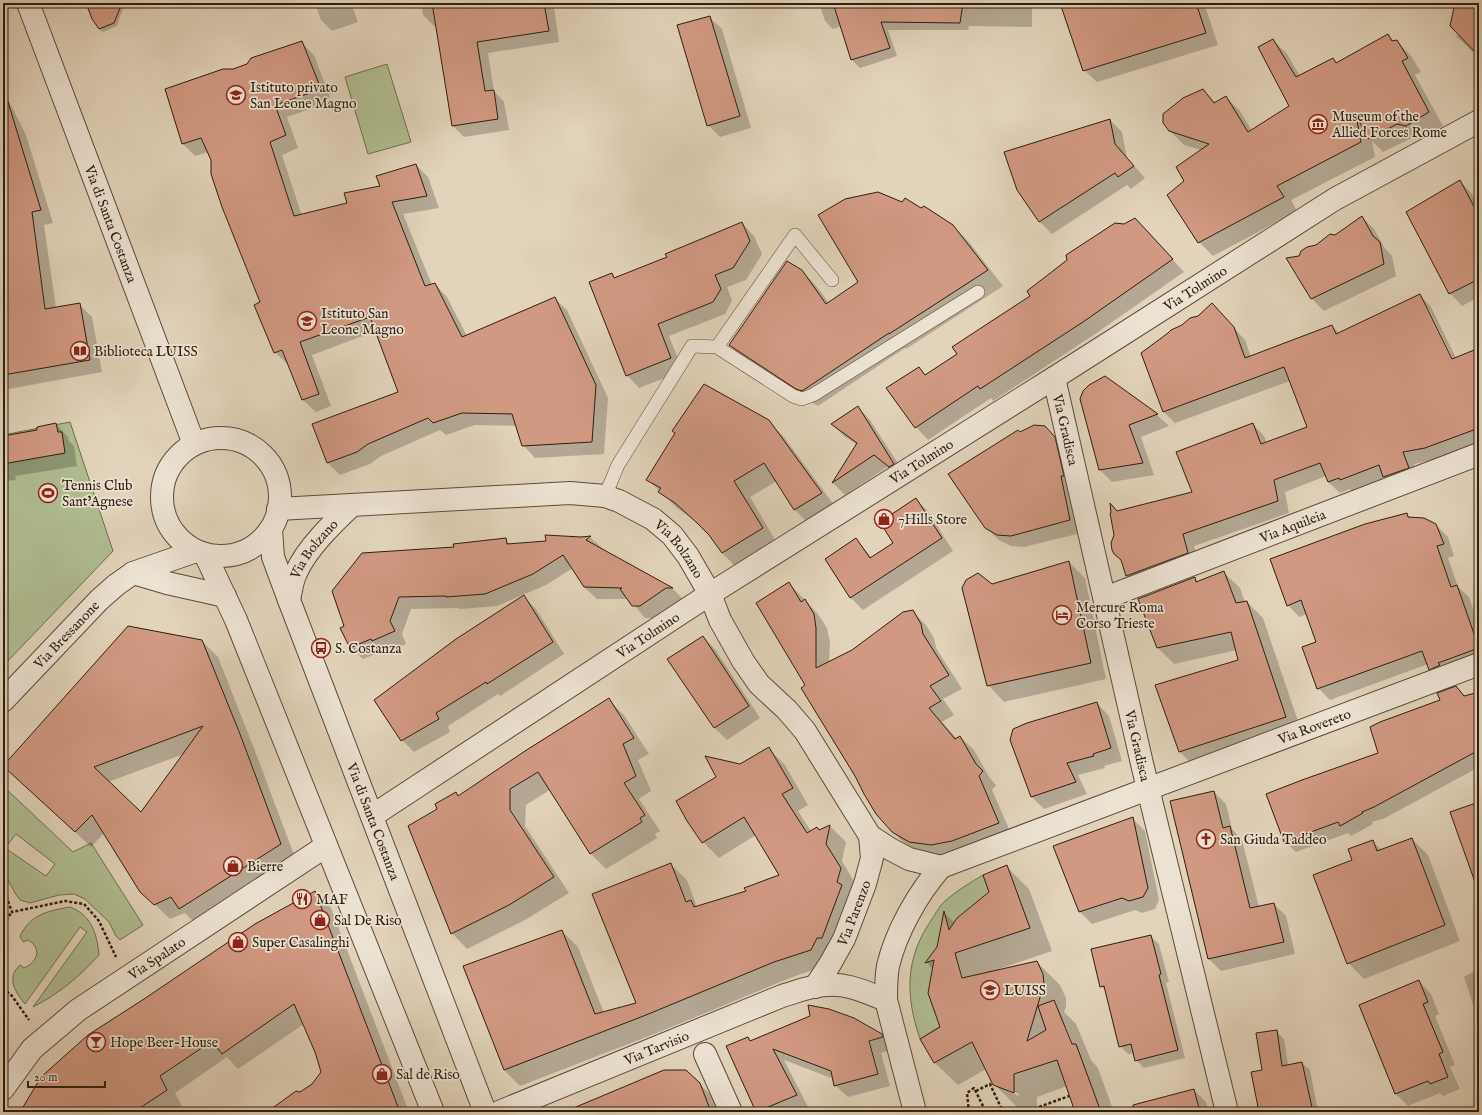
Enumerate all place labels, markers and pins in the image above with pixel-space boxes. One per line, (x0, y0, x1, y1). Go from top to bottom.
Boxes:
place label: Istituto privato San Leone Magno (250, 79, 357, 113)
school or university icon: Istituto privato San Leone Magno (225, 84, 247, 106)
place label: Museum of the Allied Forces Rome (1331, 108, 1447, 142)
museum icon: Museum of the Allied Forces Rome (1307, 113, 1329, 135)
place label: Istituto San Leone Magno (321, 305, 404, 339)
school or university icon: Istituto San Leone Magno (296, 310, 318, 332)
library icon: Biblioteca LUISS (69, 340, 91, 362)
place label: Biblioteca LUISS (94, 343, 198, 361)
place label: Tennis Club Sant'Agnese (62, 477, 134, 511)
sports icon: Tennis Club Sant'Agnese (37, 482, 59, 504)
shop icon: 7Hills Store (873, 508, 895, 530)
place label: 7Hills Store (898, 511, 968, 529)
place label: Mercure Roma Corso Trieste (1076, 599, 1164, 633)
hotel icon: Mercure Roma Corso Trieste (1051, 604, 1073, 626)
bus stop icon: S. Costanza (310, 637, 332, 659)
place label: S. Costanza (335, 640, 403, 658)
church icon: San Giuda Taddeo (1195, 828, 1217, 850)
place label: San Giuda Taddeo (1220, 831, 1327, 849)
shop icon: Bierre (222, 855, 244, 877)
place label: Bierre (247, 858, 284, 876)
restaurant icon: MAF (291, 888, 313, 910)
place label: MAF (316, 891, 348, 909)
shop icon: Sal De Riso (309, 909, 331, 931)
place label: Sal De Riso (334, 912, 402, 930)
shop icon: Super Casalinghi (227, 931, 249, 953)
place label: Super Casalinghi (252, 934, 350, 952)
school or university icon: LUISS (979, 979, 1001, 1001)
place label: LUISS (1004, 982, 1046, 1000)
bar icon: Hope Beer-House (85, 1031, 107, 1053)
place label: Hope Beer-House (110, 1034, 219, 1052)
shop icon: Sal de Riso (371, 1063, 393, 1085)
place label: Sal de Riso (396, 1066, 460, 1084)

